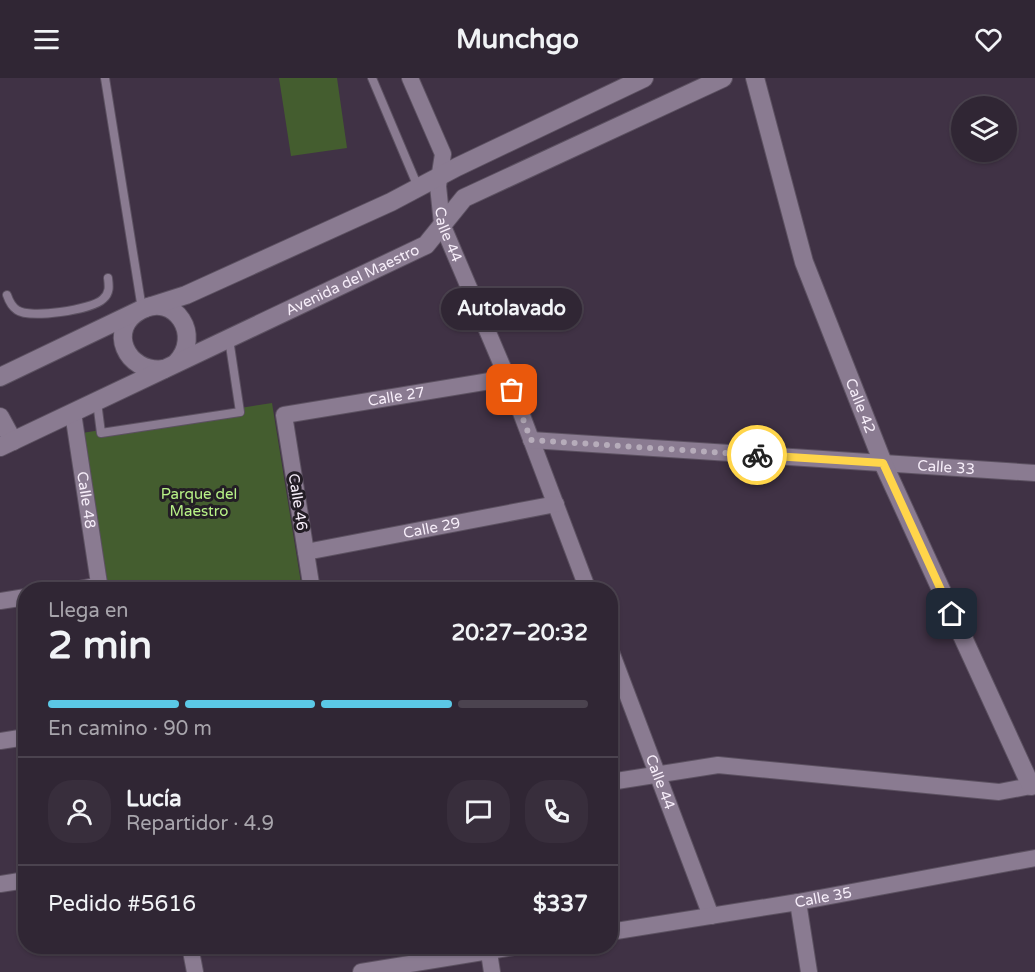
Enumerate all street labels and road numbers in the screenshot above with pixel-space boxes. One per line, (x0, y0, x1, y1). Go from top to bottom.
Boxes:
street label: Calle 44 (431, 206, 466, 265)
street label: Avenida del Maestro (282, 240, 422, 319)
street label: Calle 42 (842, 376, 879, 436)
street label: Calle 27 (366, 383, 426, 410)
street label: Calle 33 (917, 456, 975, 478)
street label: Calle 48 (73, 470, 100, 530)
street label: Calle 46 (285, 472, 311, 532)
street label: Calle 29 (402, 514, 462, 542)
street label: Calle 44 (642, 752, 679, 812)
street label: Calle 35 (793, 883, 853, 911)

